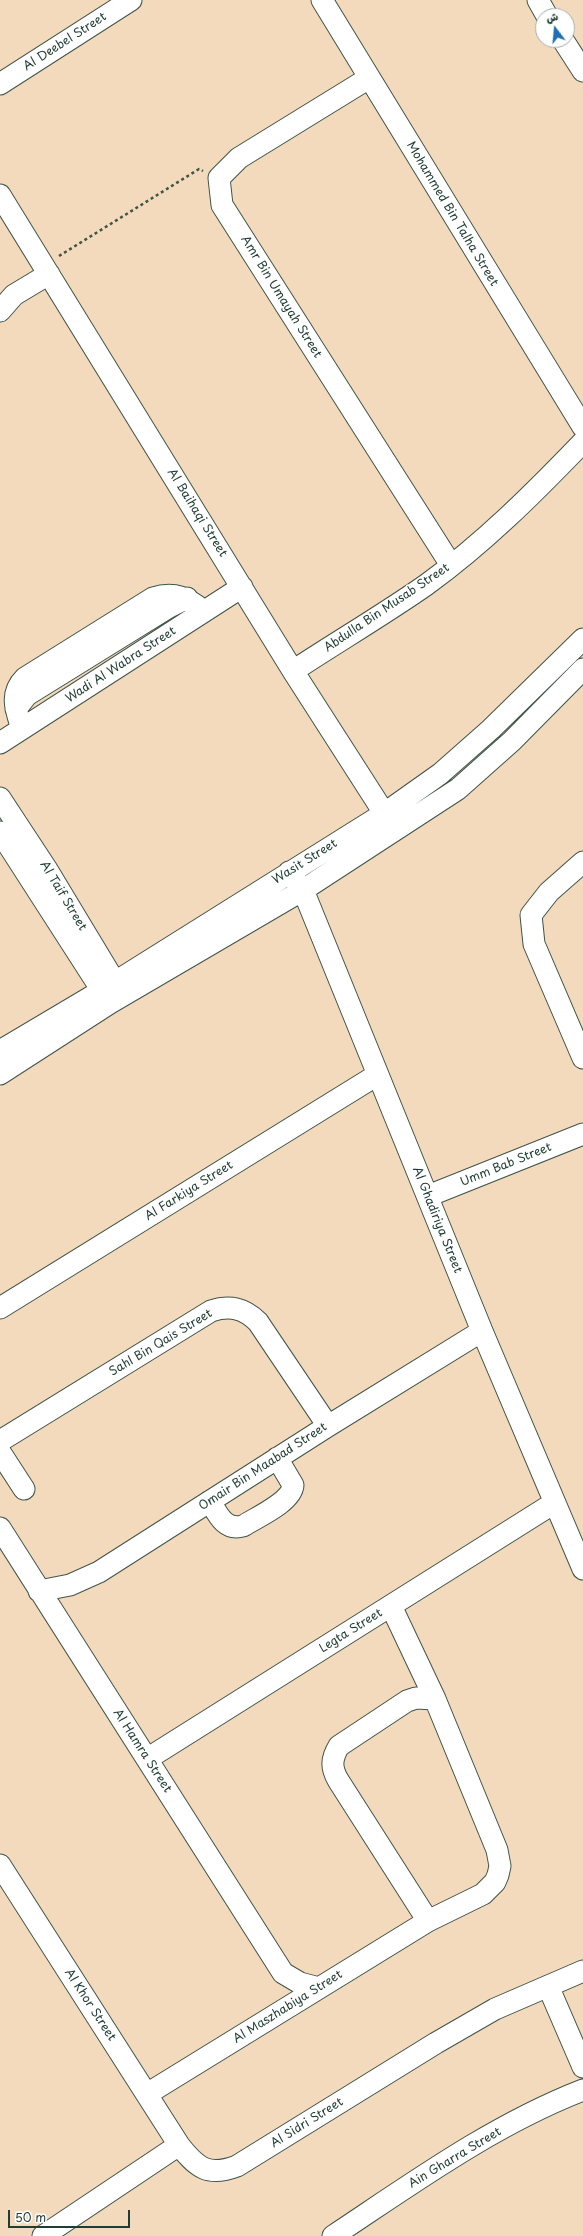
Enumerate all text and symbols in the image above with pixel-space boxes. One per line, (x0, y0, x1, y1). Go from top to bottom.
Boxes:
text: ش (544, 7, 560, 27)
north arrow (535, 8, 575, 48)
street label: Al Deebel Street (21, 10, 109, 74)
street label: Mohammed Bin Talha Street (403, 139, 501, 289)
street label: Amr Bin Umayah Street (237, 233, 325, 361)
street label: Al Baihaqi Street (164, 466, 230, 560)
street label: Abdulla Bin Musab Street (322, 561, 452, 655)
street label: Wadi Al Wabra Street (63, 624, 179, 706)
street label: Wasit Street (270, 836, 340, 888)
street label: Al Taif Street (37, 859, 89, 933)
street label: Umm Bab Street (458, 1140, 554, 1190)
street label: Al Farkiya Street (142, 1158, 236, 1224)
street label: Al Ghadiriya Street (409, 1165, 465, 1275)
street label: Sahl Bin Qais Street (107, 1307, 215, 1379)
street label: Omair Bin Maabad Street (196, 1420, 330, 1514)
street label: Legta Street (317, 1606, 385, 1656)
street label: Al Hamra Street (110, 1707, 174, 1795)
street label: Al Khor Street (61, 1966, 119, 2044)
street label: Al Maszhabiya Street (231, 1967, 345, 2047)
street label: Al Sidri Street (268, 2095, 346, 2151)
street label: Ain Gharra Street (406, 2125, 504, 2191)
scale bar (10, 2202, 132, 2228)
text: 50 m (15, 2208, 46, 2226)

